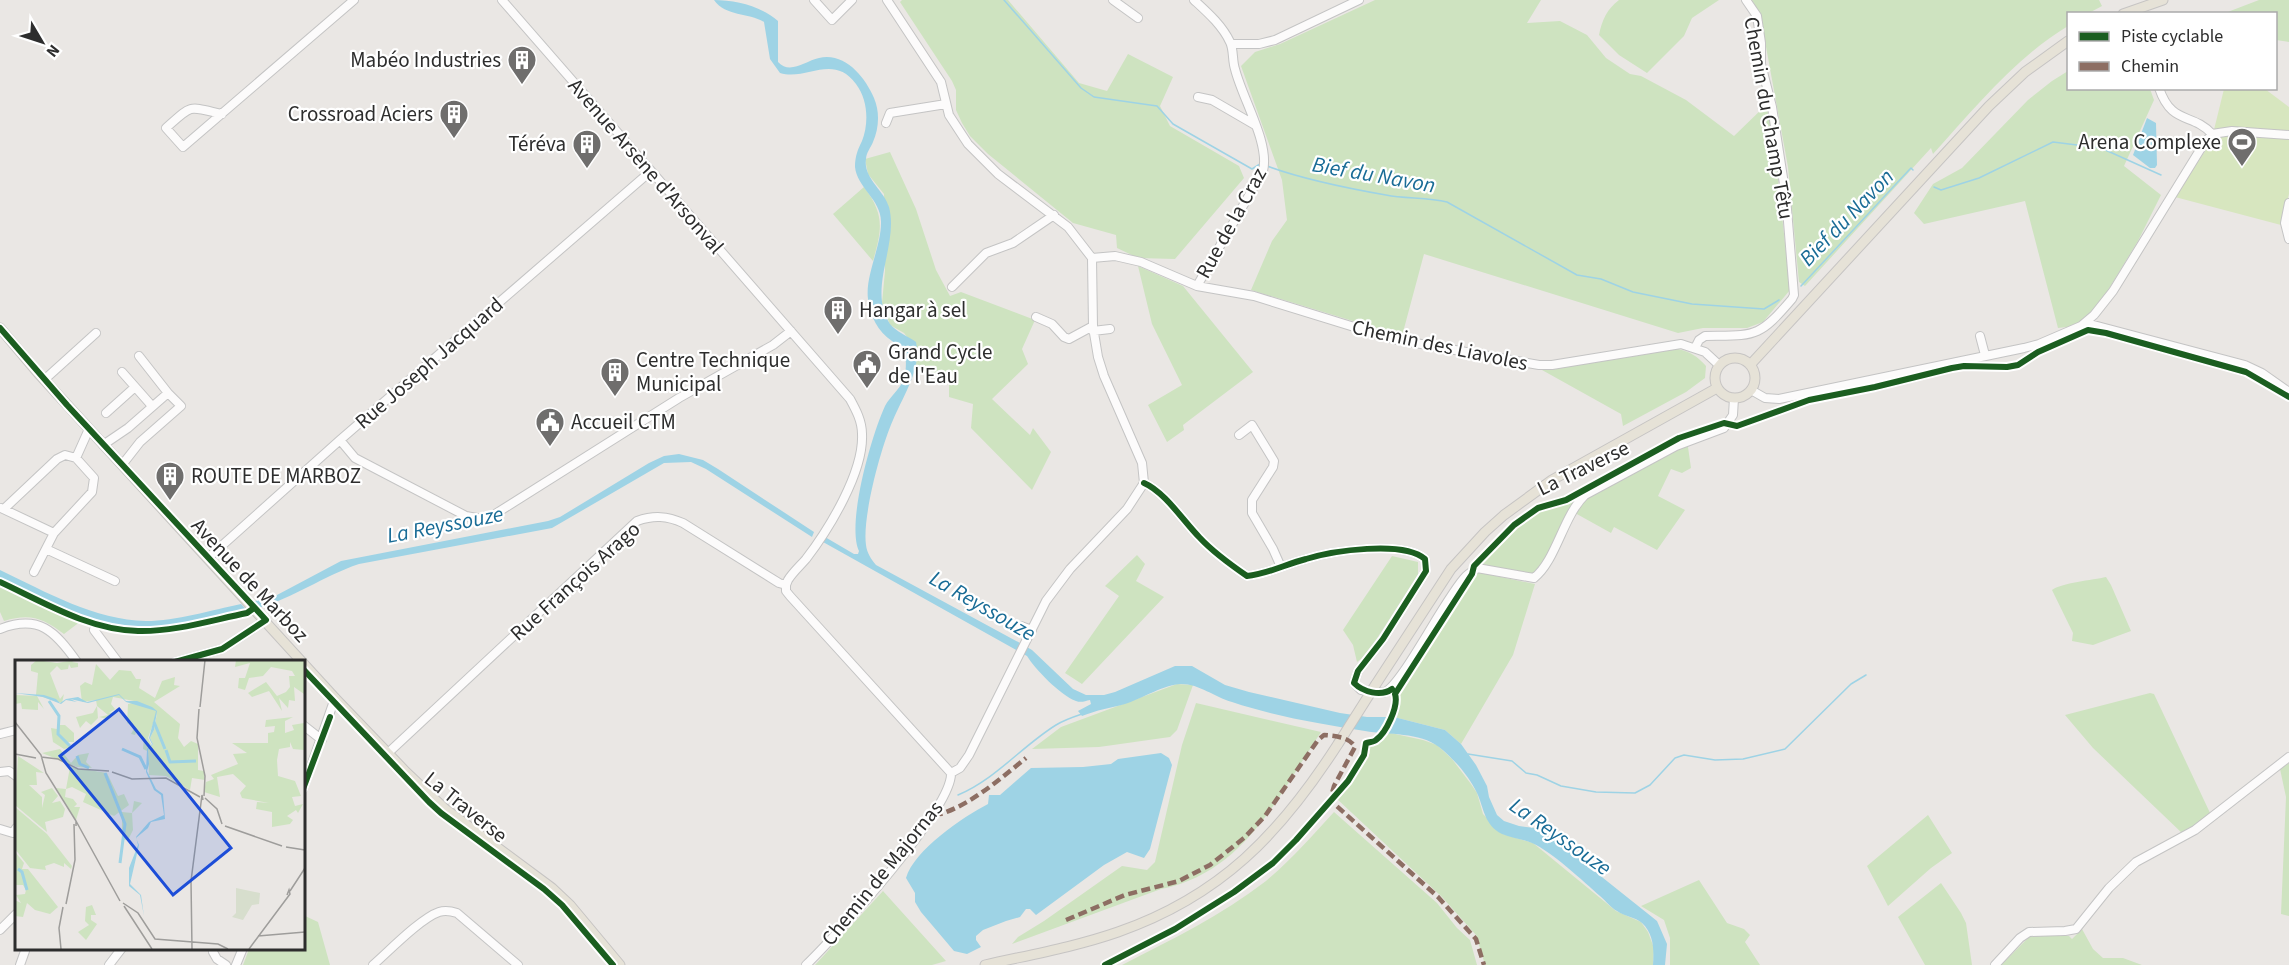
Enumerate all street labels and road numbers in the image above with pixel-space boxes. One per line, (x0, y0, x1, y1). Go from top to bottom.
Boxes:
street label: Chemin du Champ Têtu (1736, 14, 1802, 222)
street label: Avenue Arsène d'Arsonval (561, 72, 731, 260)
street label: Rue de la Craz (1188, 162, 1274, 284)
street label: Rue Joseph Jacquard (348, 290, 510, 436)
street label: Chemin des Liavoles (1349, 312, 1531, 378)
street label: La Traverse (1532, 433, 1634, 503)
street label: Avenue de Marboz (184, 511, 316, 649)
street label: Rue François Arago (503, 514, 647, 648)
street label: La Traverse (418, 764, 514, 850)
street label: Chemin de Majornas (814, 794, 950, 952)

